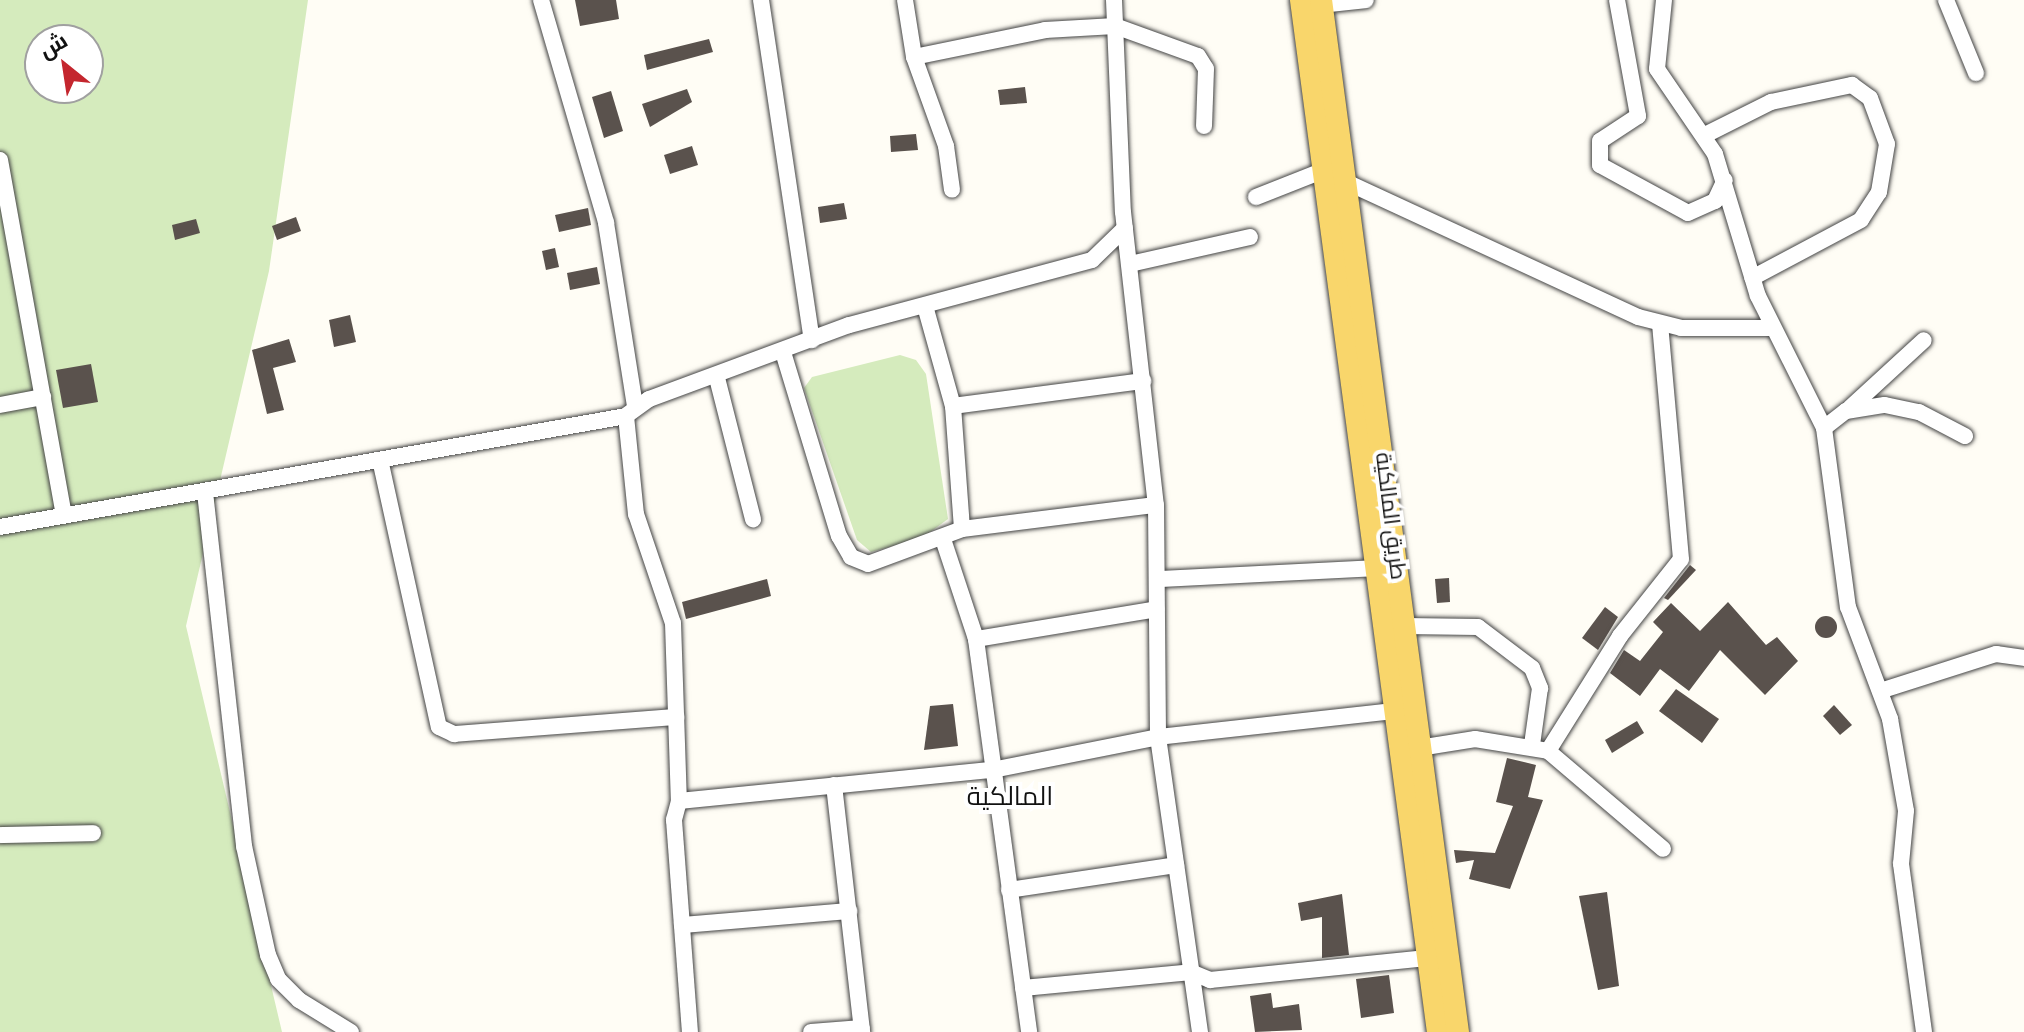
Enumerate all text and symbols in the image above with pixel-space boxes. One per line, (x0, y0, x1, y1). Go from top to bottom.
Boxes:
text: ش (30, 20, 76, 70)
north arrow (24, 24, 104, 104)
street label: طريق المالكية (1370, 451, 1412, 581)
district label: المالكية (967, 780, 1053, 812)

